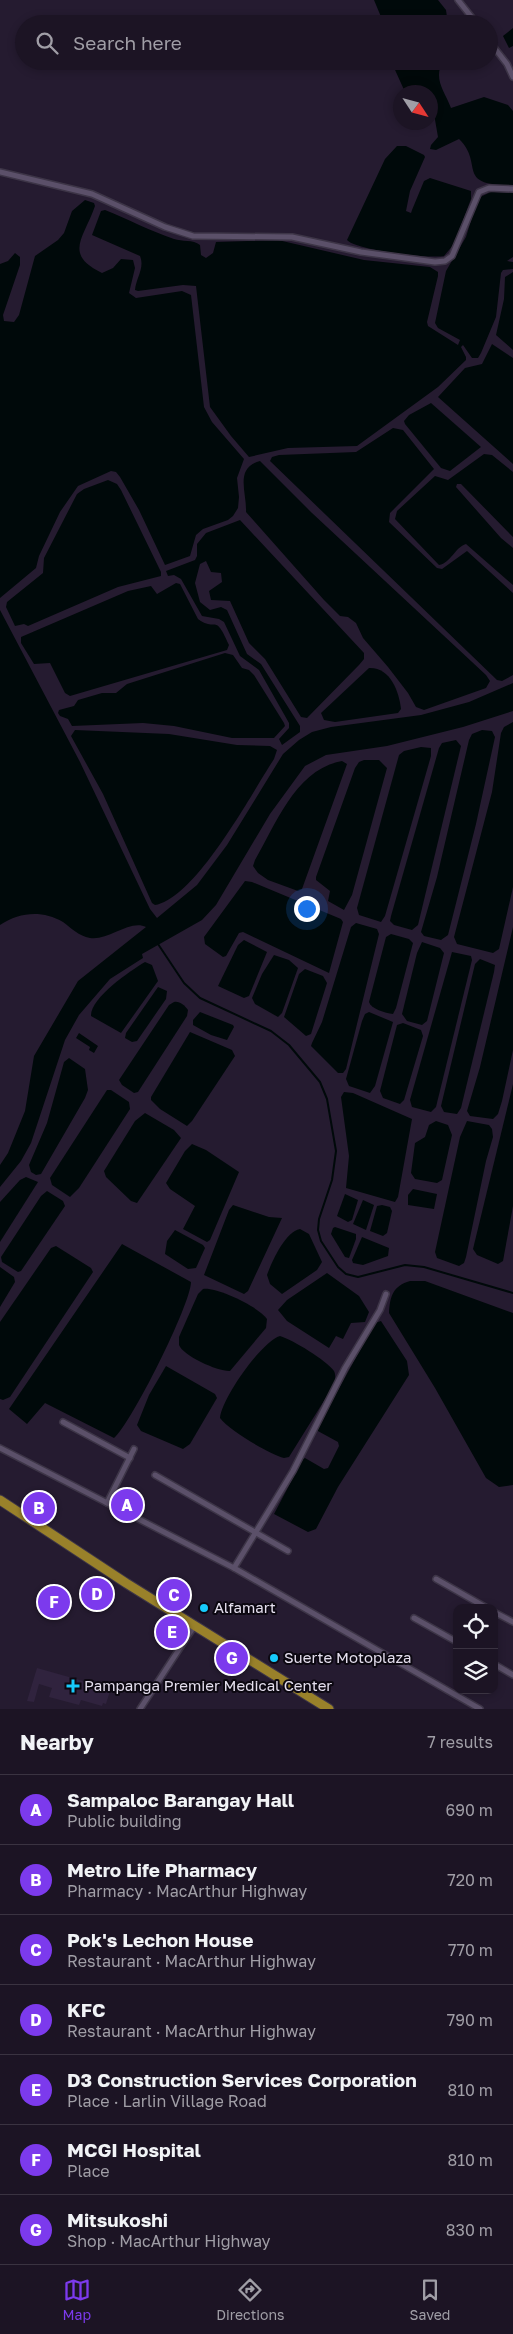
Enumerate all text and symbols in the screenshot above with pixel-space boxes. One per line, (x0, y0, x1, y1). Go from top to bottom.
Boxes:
search box (15, 15, 498, 70)
icon: search (33, 29, 61, 57)
text: Search here (73, 31, 182, 54)
north arrow (393, 85, 438, 130)
your location (294, 896, 320, 922)
pin: A (111, 1486, 143, 1524)
pin: B (23, 1489, 55, 1527)
pin: D (81, 1575, 113, 1613)
pin: C (158, 1576, 190, 1614)
pin: F (38, 1583, 70, 1621)
place label: Alfamart (214, 1598, 276, 1616)
marker: Alfamart (198, 1602, 210, 1614)
map controls (453, 1604, 498, 1694)
button: locate (453, 1604, 498, 1649)
pin: E (156, 1613, 188, 1651)
pin: G (216, 1639, 248, 1677)
place label: Suerte Motoplaza (284, 1648, 412, 1666)
button: layers (453, 1649, 498, 1694)
marker: Suerte Motoplaza (268, 1652, 280, 1664)
place label: Pampanga Premier Medical Center (84, 1676, 332, 1694)
marker: Pampanga Premier Medical Center (66, 1679, 80, 1693)
text: Nearby (20, 1729, 94, 1755)
text: 7 results (427, 1732, 493, 1752)
text: Sampaloc Barangay Hall (67, 1788, 294, 1811)
text: A (30, 1800, 42, 1820)
text: 690 m (446, 1800, 493, 1820)
text: Public building (67, 1811, 182, 1831)
text: Metro Life Pharmacy (67, 1858, 257, 1881)
text: B (30, 1870, 42, 1890)
text: 720 m (447, 1870, 493, 1890)
text: Pharmacy · MacArthur Highway (67, 1881, 307, 1901)
text: Pok's Lechon House (67, 1928, 253, 1951)
text: C (30, 1940, 42, 1960)
text: 770 m (448, 1940, 493, 1960)
text: Restaurant · MacArthur Highway (67, 1951, 316, 1971)
text: KFC (67, 1998, 106, 2021)
text: D (30, 2010, 42, 2030)
text: 790 m (447, 2010, 493, 2030)
text: Restaurant · MacArthur Highway (67, 2021, 316, 2041)
text: D3 Construction Services Corporation (67, 2068, 417, 2091)
text: E (31, 2080, 41, 2100)
text: 810 m (447, 2080, 493, 2100)
text: Place · Larlin Village Road (67, 2091, 267, 2111)
text: MCGI Hospital (67, 2138, 201, 2161)
text: F (31, 2150, 41, 2170)
text: 810 m (447, 2150, 493, 2170)
text: Place (67, 2161, 110, 2181)
text: Mitsukoshi (67, 2208, 168, 2231)
text: G (30, 2220, 42, 2240)
text: 830 m (446, 2220, 493, 2240)
text: Shop · MacArthur Highway (67, 2231, 271, 2251)
tab: Map (63, 2276, 91, 2323)
tab: Directions (216, 2276, 285, 2323)
tab: Saved (410, 2276, 450, 2323)

